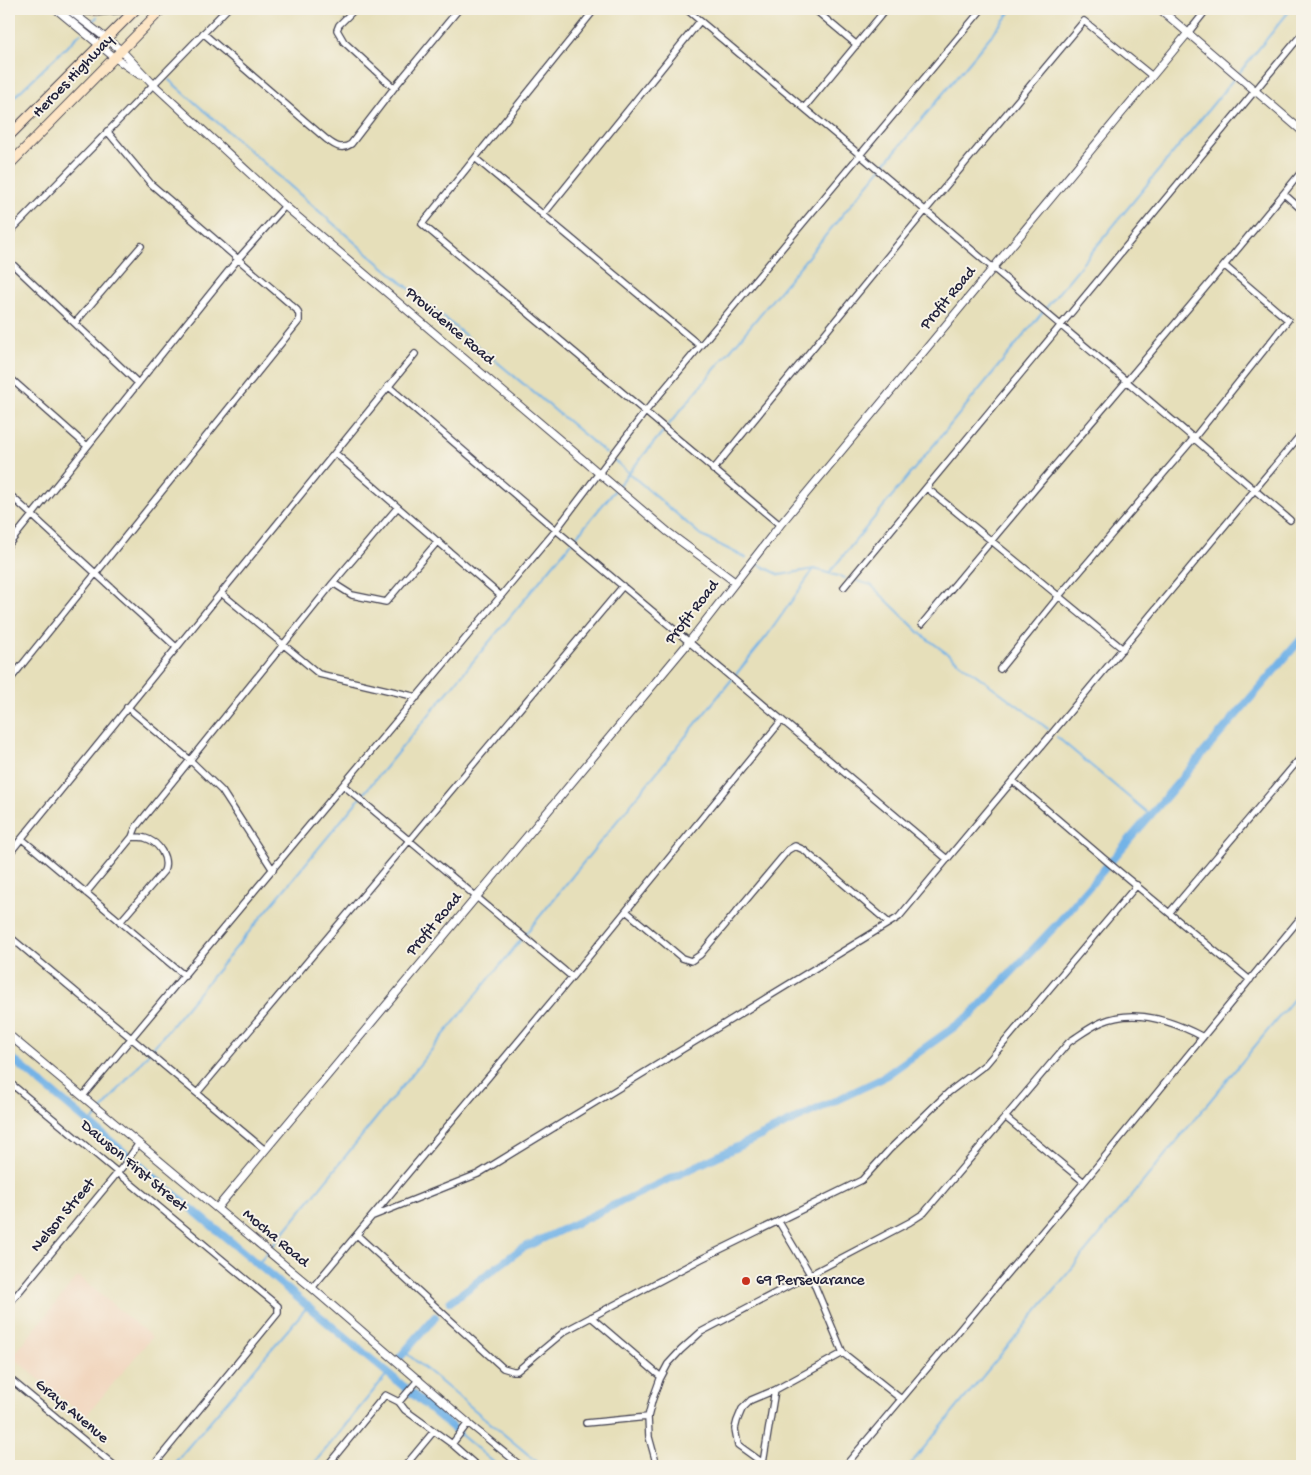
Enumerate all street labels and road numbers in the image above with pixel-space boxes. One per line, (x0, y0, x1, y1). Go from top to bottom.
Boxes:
street label: Heroes Highway (29, 31, 119, 123)
street label: Profit Road (917, 262, 982, 335)
street label: Providence Road (400, 283, 499, 371)
street label: Profit Road (661, 576, 725, 650)
street label: Profit Road (403, 888, 468, 961)
street label: Dawson First Street (75, 1116, 191, 1218)
street label: Nelson Street (28, 1174, 101, 1257)
street label: Mocha Road (238, 1206, 313, 1273)
street label: Grays Avenue (30, 1376, 112, 1449)

